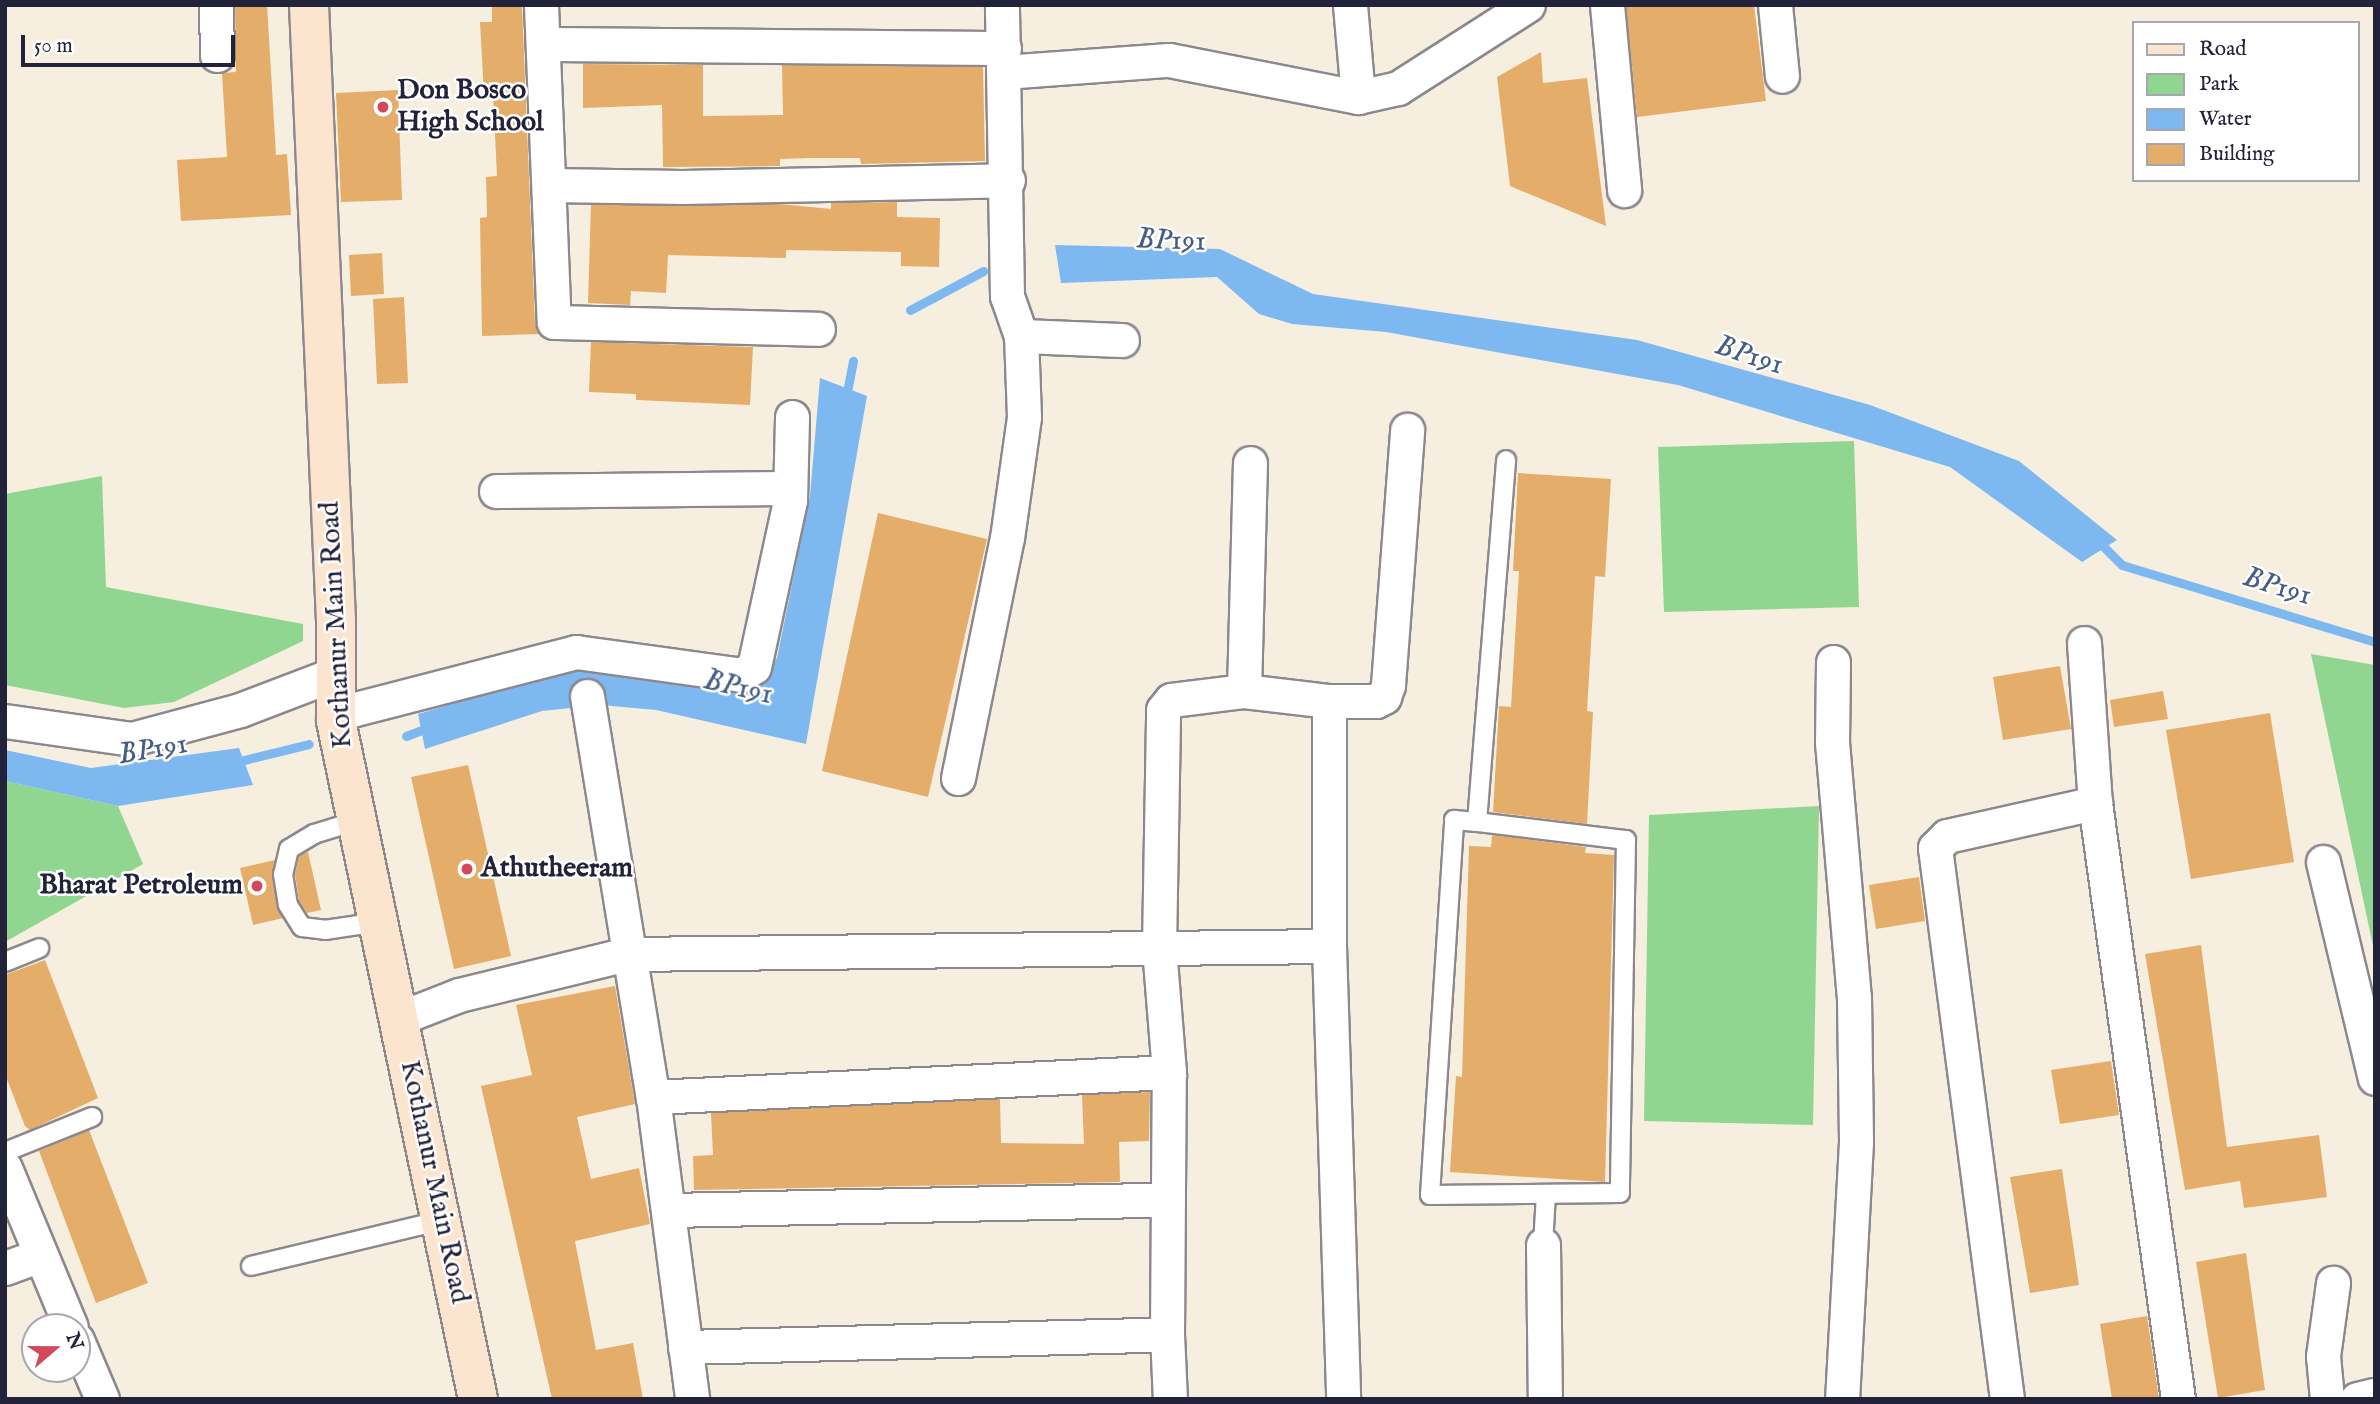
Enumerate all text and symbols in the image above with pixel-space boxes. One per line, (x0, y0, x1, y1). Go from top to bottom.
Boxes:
scale bar (24, 21, 238, 65)
legend (2132, 21, 2359, 182)
text: 50 m (34, 33, 73, 60)
text: Road (2199, 36, 2246, 63)
text: Park (2199, 71, 2239, 98)
place label: Don Bosco High School (397, 74, 544, 140)
marker: Don Bosco High School (375, 99, 391, 115)
text: Water (2199, 106, 2251, 133)
text: Building (2199, 141, 2274, 168)
water label: BP191 (1135, 222, 1207, 260)
water label: BP191 (1710, 328, 1788, 384)
street label: Kothanur Main Road (314, 500, 360, 750)
water label: BP191 (2238, 560, 2316, 614)
water label: BP191 (700, 663, 776, 713)
water label: BP191 (115, 726, 191, 774)
place label: Athutheeram (481, 852, 633, 886)
marker: Athutheeram (459, 861, 475, 877)
place label: Bharat Petroleum (39, 869, 243, 903)
marker: Bharat Petroleum (249, 878, 265, 894)
street label: Kothanur Main Road (392, 1057, 476, 1307)
north arrow (21, 1313, 91, 1383)
text: N (60, 1330, 88, 1353)

